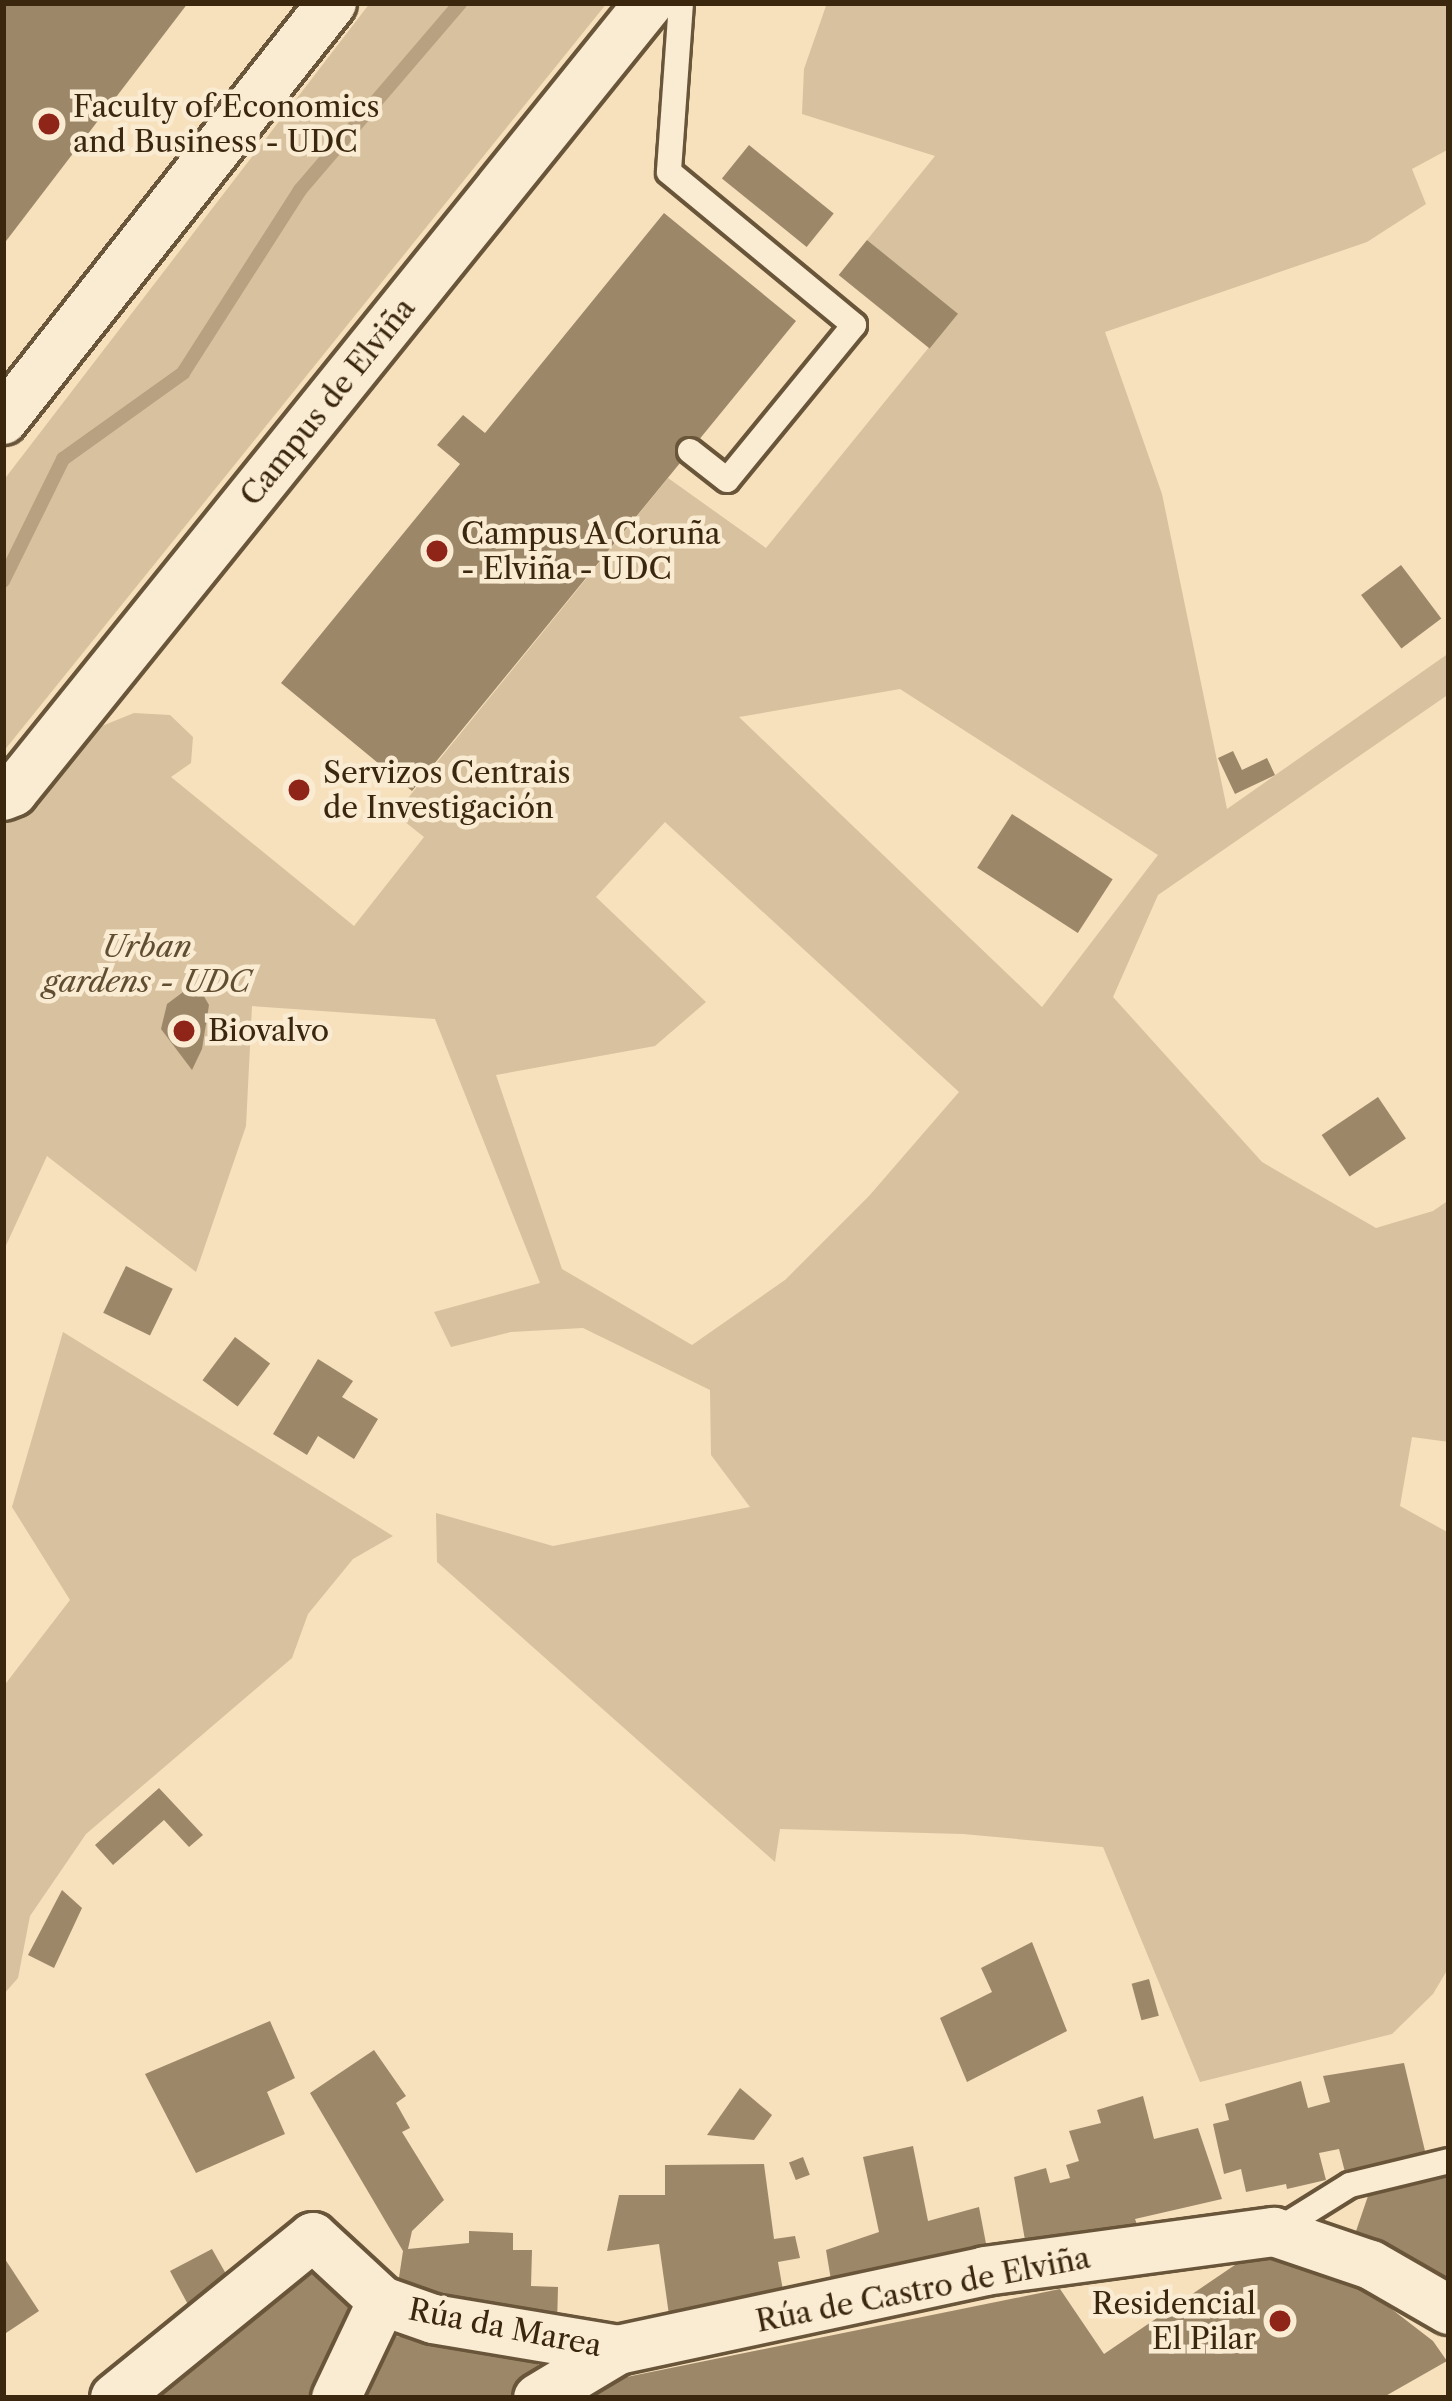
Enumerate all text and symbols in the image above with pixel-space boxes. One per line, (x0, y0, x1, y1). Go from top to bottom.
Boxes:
place label: Faculty of Economics and Business - UDC (73, 89, 381, 160)
marker: Faculty of Economics and Business - UDC (36, 111, 62, 137)
street label: Campus de Elviña (233, 291, 423, 513)
place label: Campus A Coruña - Elviña - UDC (461, 516, 723, 586)
marker: Campus A Coruña - Elviña - UDC (424, 538, 450, 564)
place label: Servizos Centrais de Investigación (323, 755, 571, 826)
marker: Servizos Centrais de Investigación (286, 777, 312, 803)
park label: Urban gardens - UDC (43, 929, 251, 1000)
place label: Biovalvo (208, 1013, 329, 1049)
marker: Biovalvo (171, 1018, 197, 1044)
street label: Rúa de Castro de Elviña (753, 2240, 1093, 2340)
place label: Residencial El Pilar (1092, 2286, 1256, 2356)
street label: Rúa da Marea (405, 2292, 605, 2364)
marker: Residencial El Pilar (1267, 2308, 1293, 2334)

